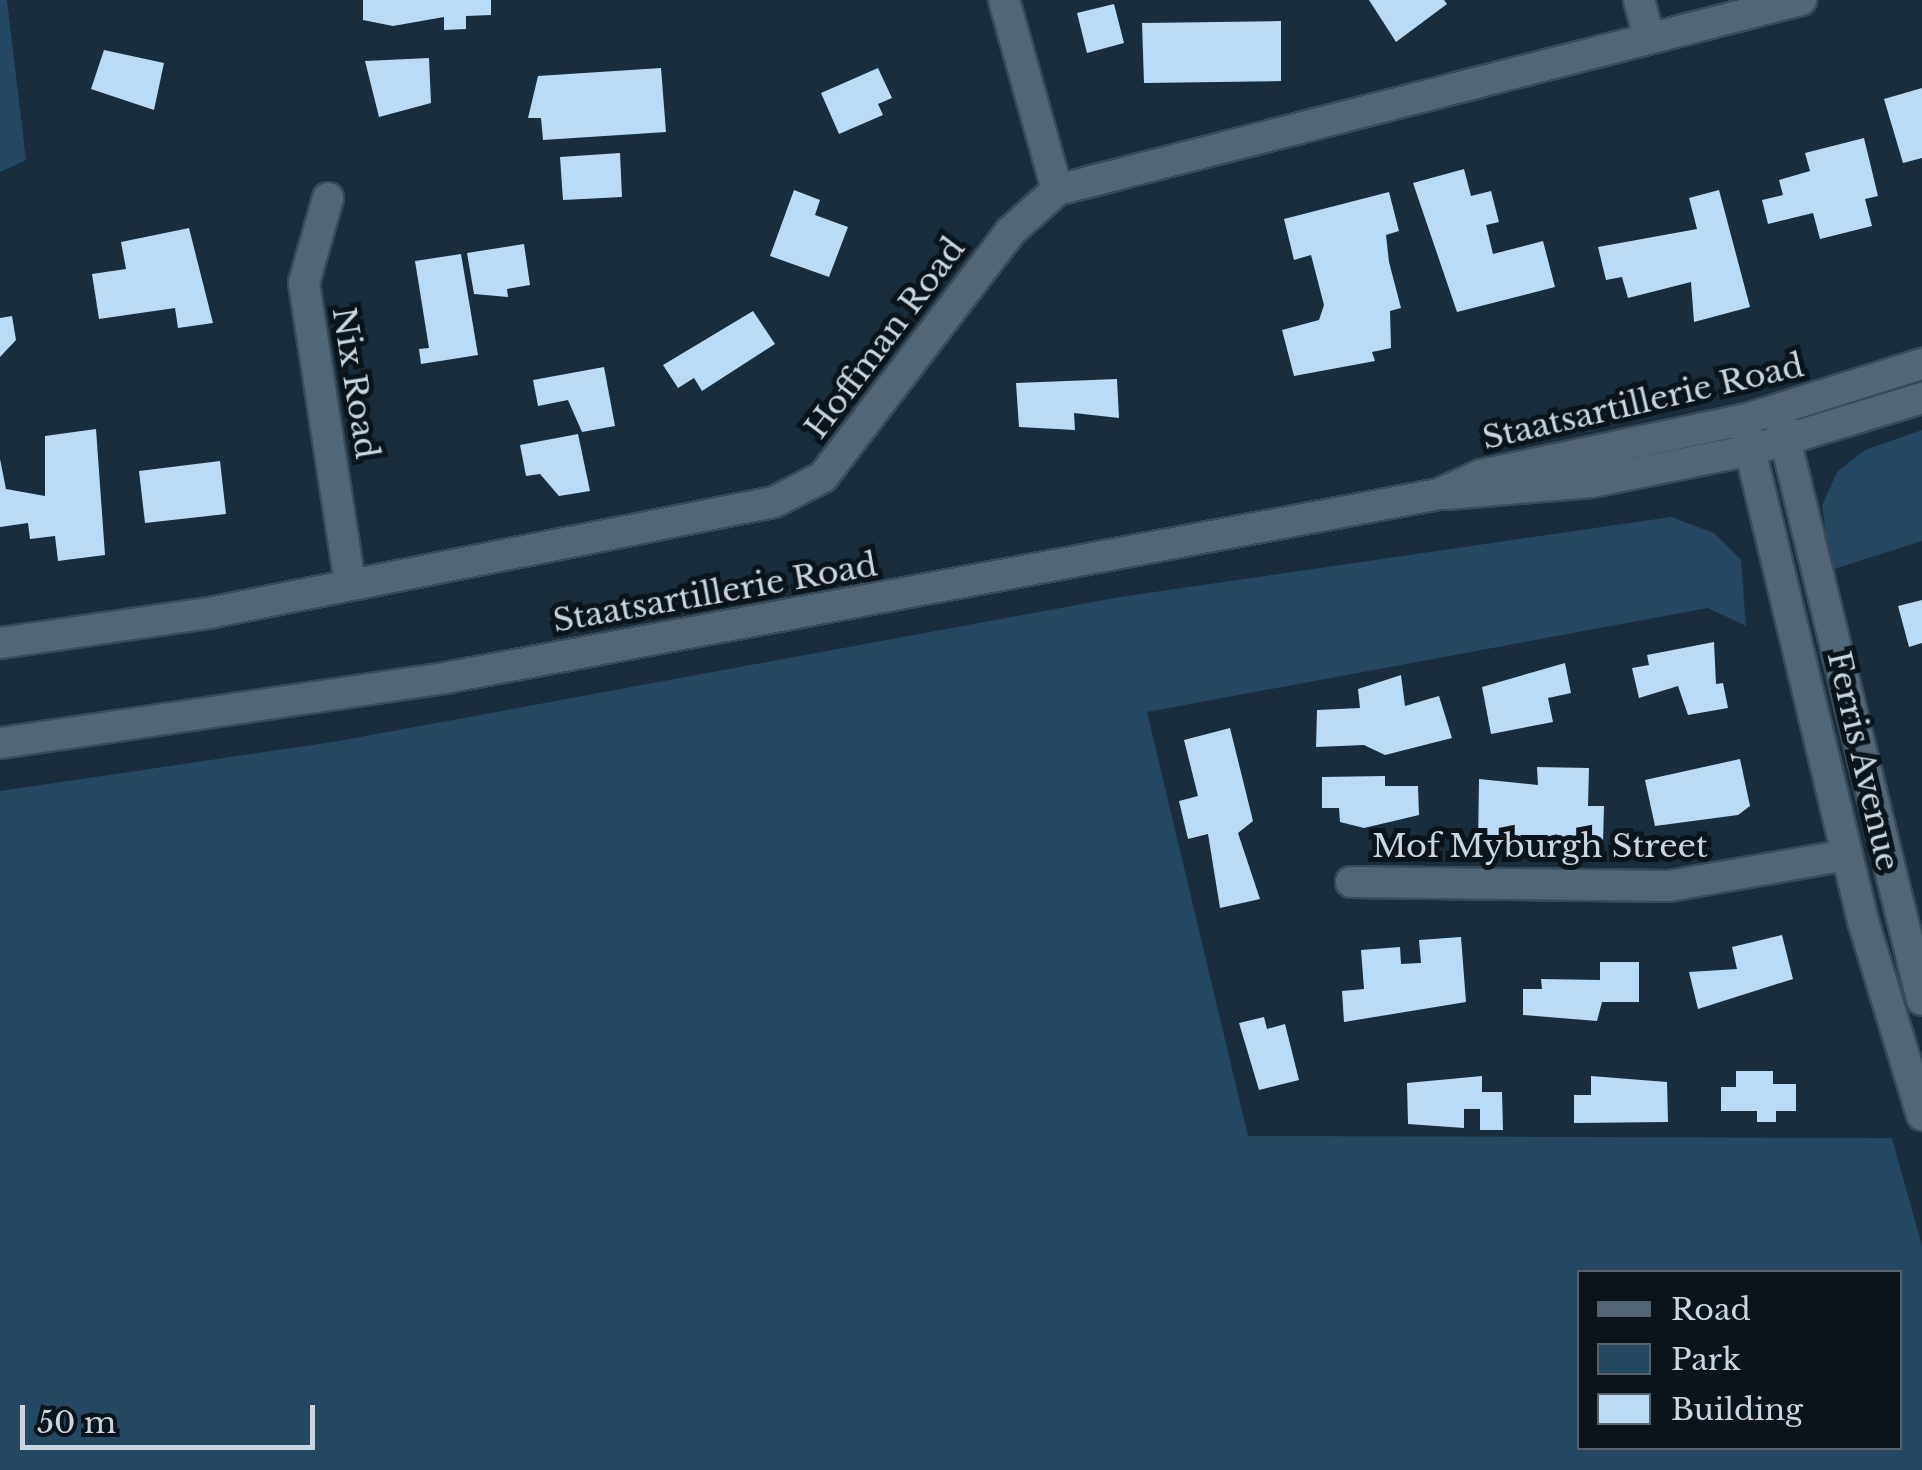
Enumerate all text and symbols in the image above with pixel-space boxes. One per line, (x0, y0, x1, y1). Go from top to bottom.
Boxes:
street label: Hoffman Road (797, 230, 973, 446)
street label: Nix Road (324, 304, 386, 462)
street label: Staatsartillerie Road (1479, 346, 1807, 458)
street label: Staatsartillerie Road (550, 546, 880, 640)
street label: Ferris Avenue (1819, 647, 1907, 875)
street label: Mof Myburgh Street (1372, 827, 1708, 865)
legend (1577, 1270, 1902, 1450)
text: Road (1671, 1291, 1751, 1328)
text: Park (1671, 1341, 1741, 1378)
scale bar (25, 1385, 320, 1447)
text: Building (1671, 1391, 1803, 1428)
text: 50 m (37, 1404, 116, 1441)

